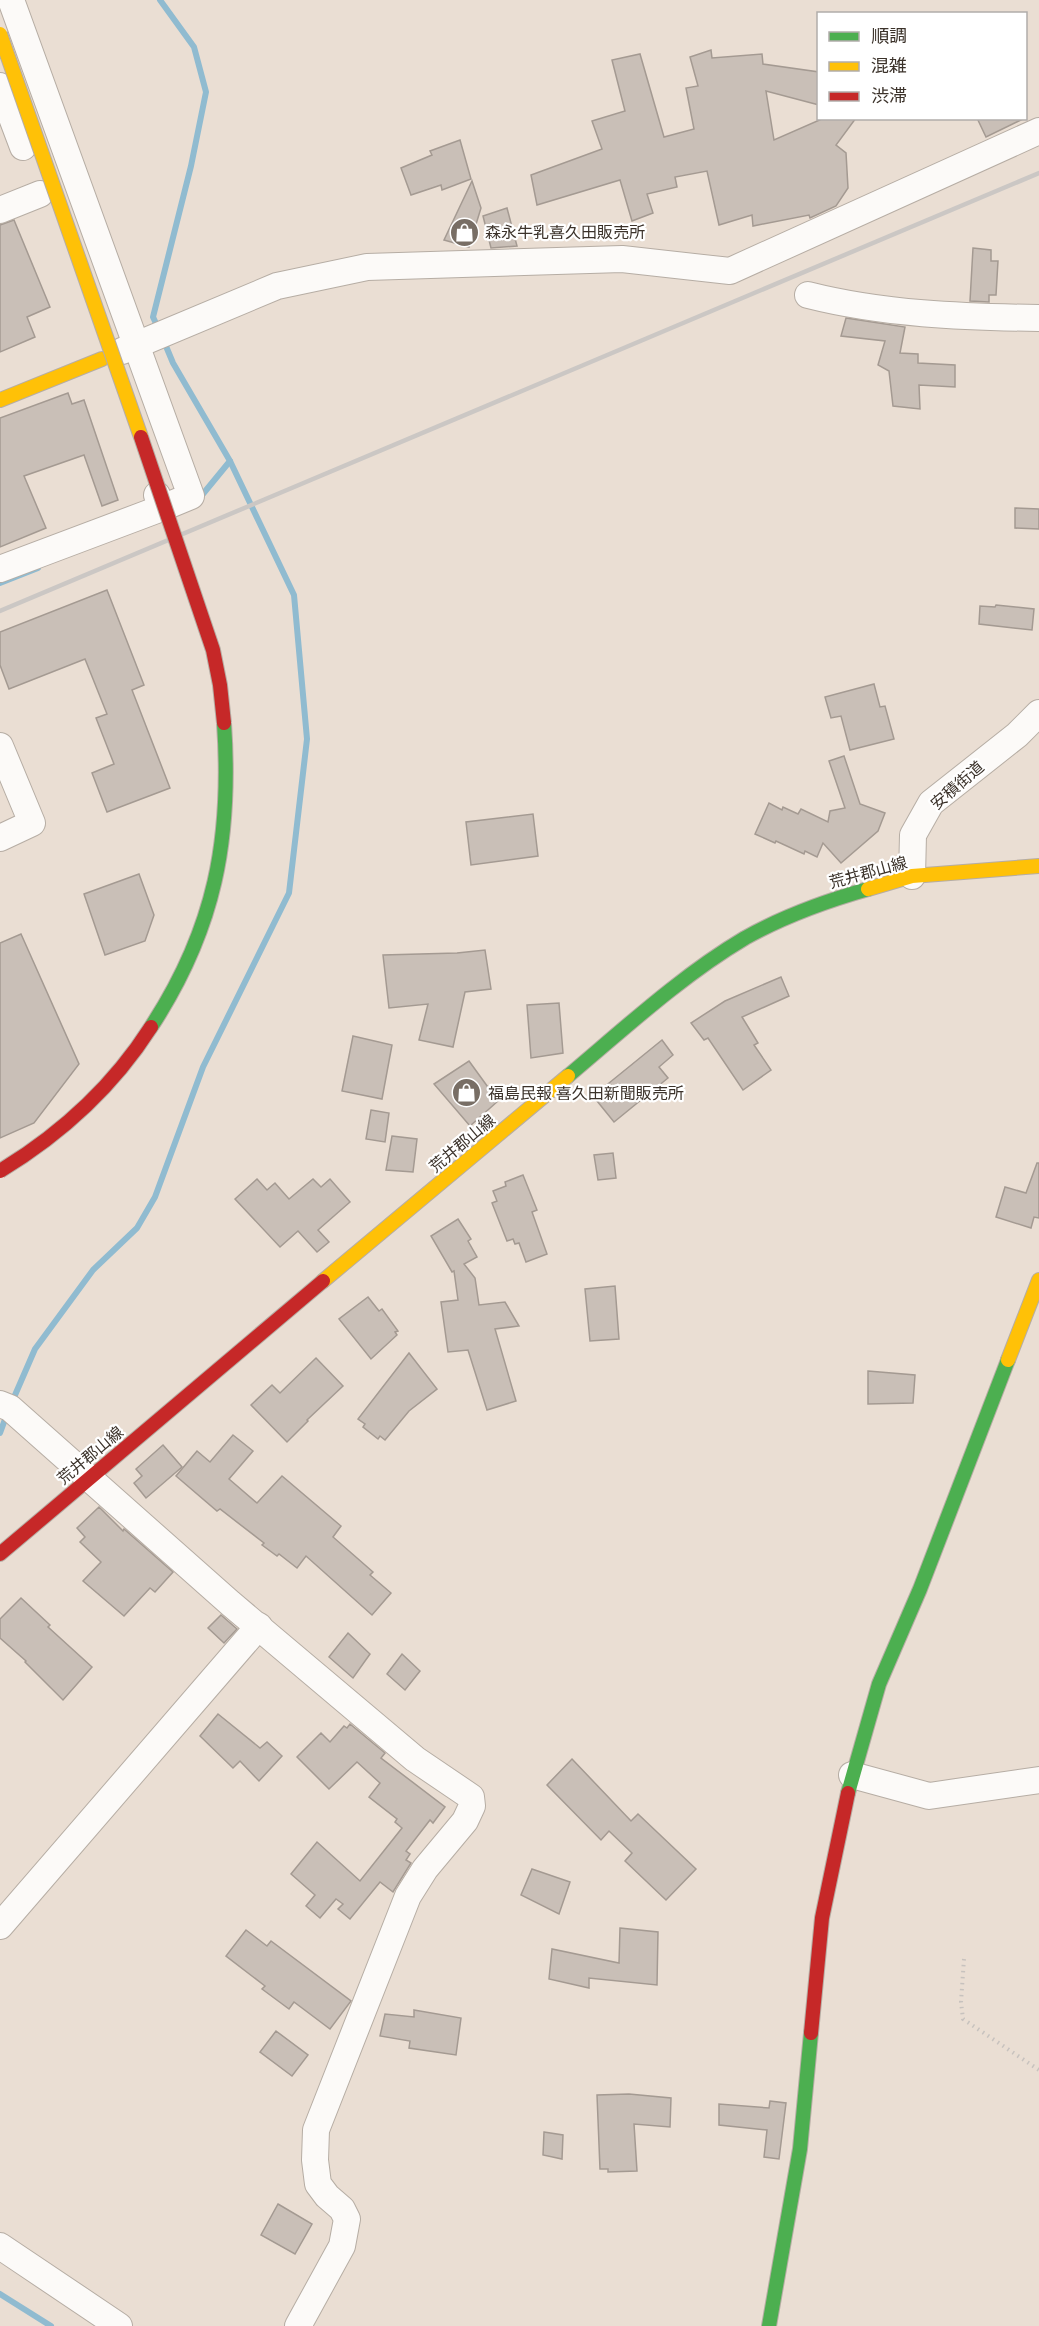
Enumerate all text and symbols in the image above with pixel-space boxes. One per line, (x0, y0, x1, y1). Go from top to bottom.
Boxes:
legend (817, 12, 1027, 120)
text: 順調 (871, 25, 907, 47)
text: 混雑 (871, 55, 907, 77)
text: 渋滞 (871, 85, 907, 107)
shop icon: 森永牛乳喜久田販売所 (448, 216, 480, 248)
place label: 森永牛乳喜久田販売所 (485, 223, 645, 242)
street label: 安積街道 (927, 757, 988, 814)
street label: 荒井郡山線 (827, 853, 909, 892)
shop icon: 福島民報 喜久田新聞販売所 (451, 1077, 483, 1109)
place label: 福島民報 喜久田新聞販売所 (488, 1084, 684, 1103)
street label: 荒井郡山線 (426, 1110, 499, 1176)
street label: 荒井郡山線 (54, 1422, 127, 1488)

